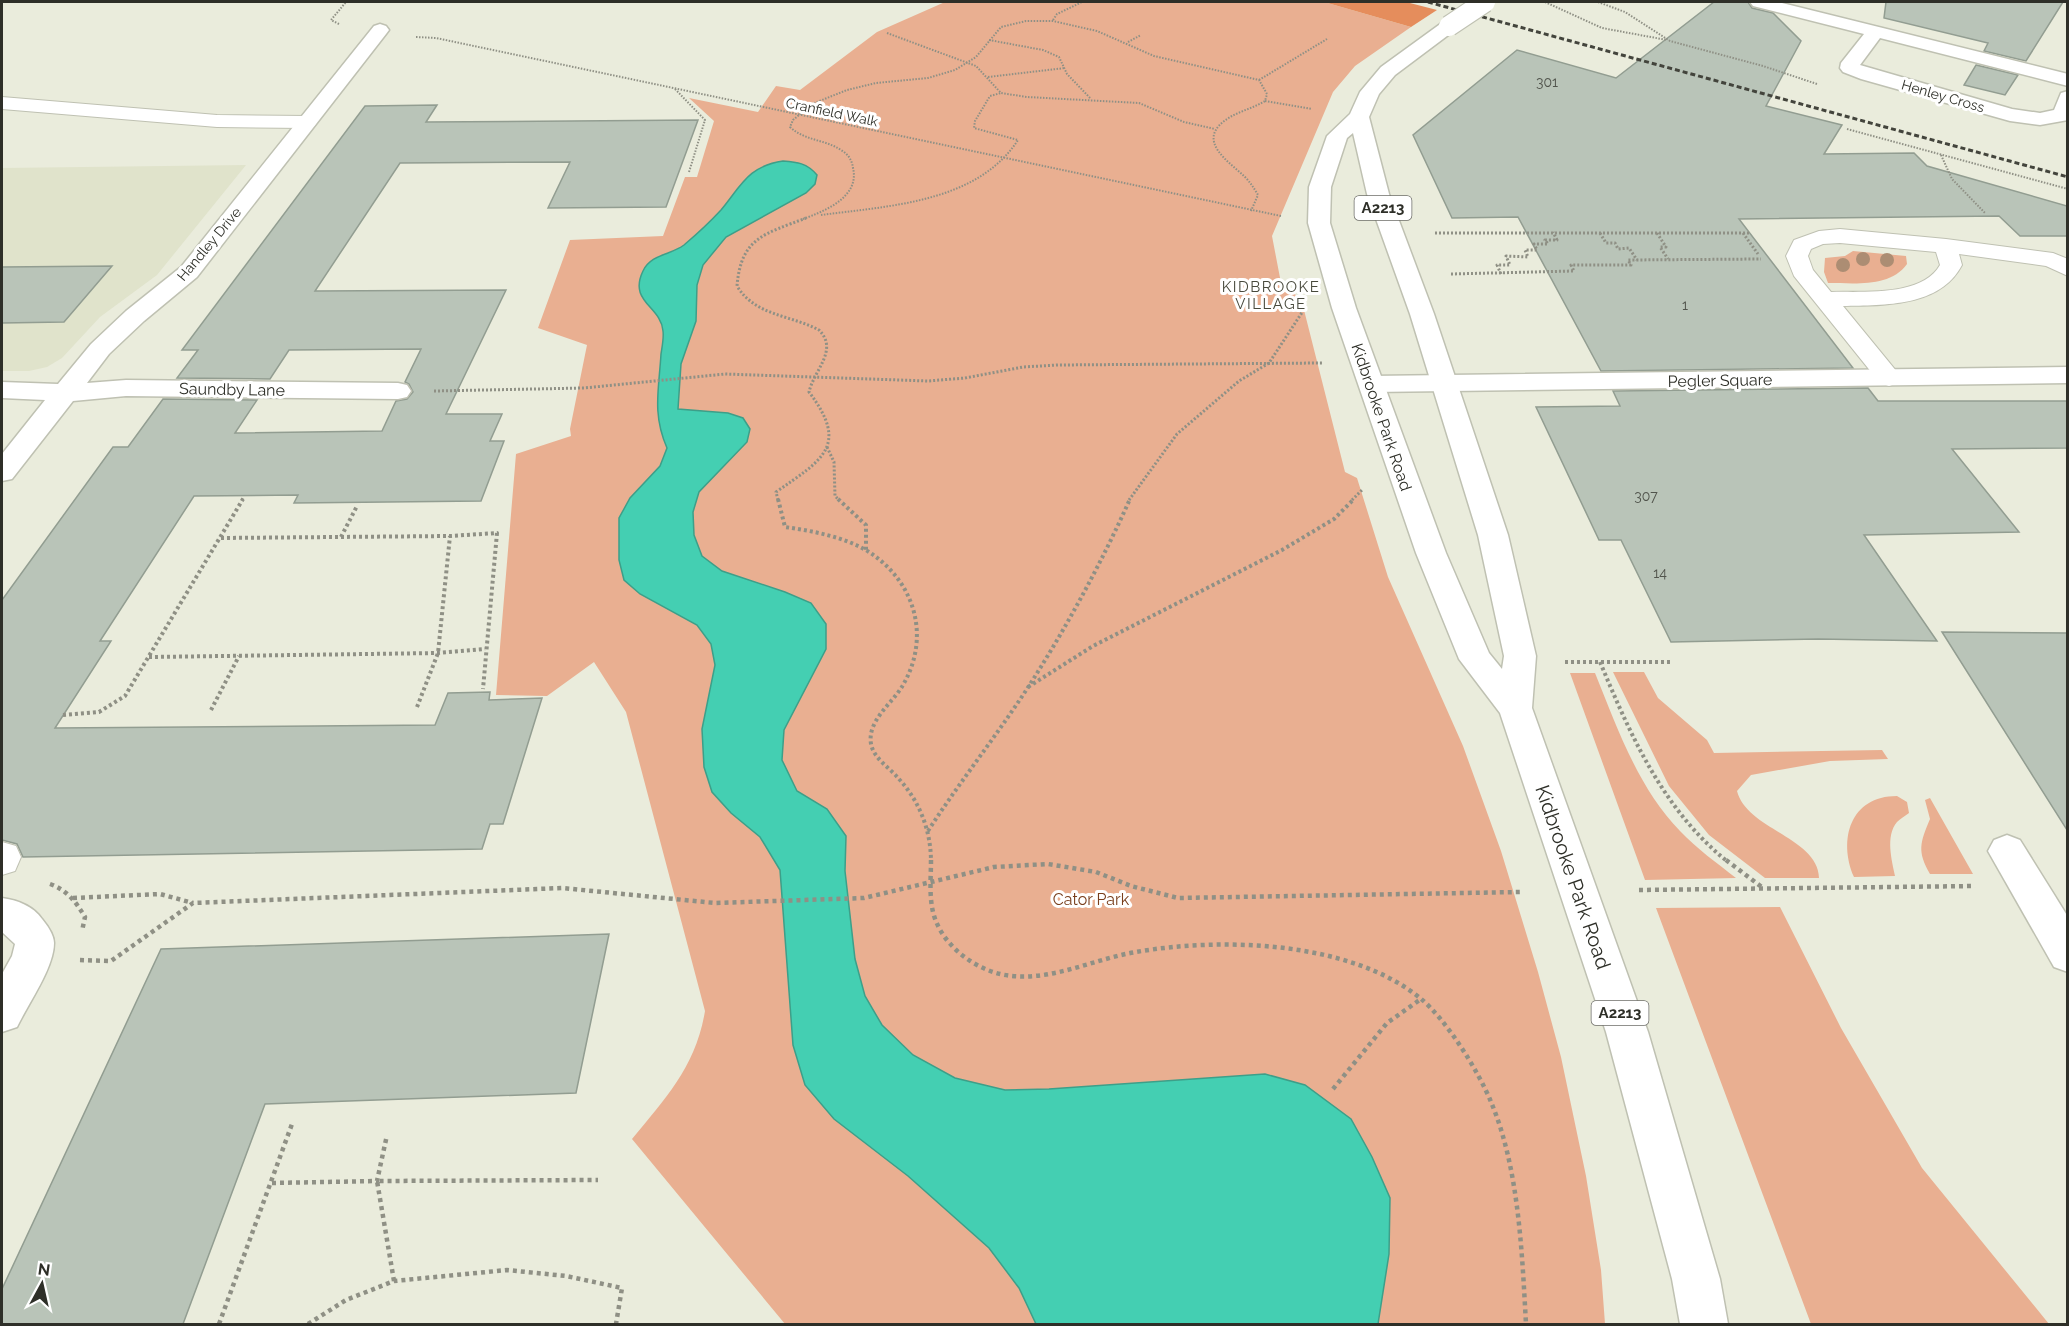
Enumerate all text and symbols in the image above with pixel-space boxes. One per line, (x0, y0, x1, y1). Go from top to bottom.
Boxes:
house number: 301 (1536, 74, 1558, 90)
street label: Henley Cross (1900, 77, 1986, 116)
street label: Cranfield Walk (784, 94, 880, 130)
road number: A2213 (1354, 196, 1412, 220)
street label: Handley Drive (174, 204, 244, 284)
district label: KIDBROOKE VILLAGE (1222, 278, 1320, 313)
house number: 1 (1682, 297, 1688, 313)
street label: Kidbrooke Park Road (1347, 341, 1416, 493)
street label: Pegler Square (1667, 370, 1773, 391)
street label: Saundby Lane (179, 379, 285, 400)
house number: 307 (1634, 488, 1658, 504)
house number: 14 (1653, 565, 1667, 581)
street label: Kidbrooke Park Road (1530, 782, 1616, 972)
park label: Cator Park (1053, 890, 1130, 909)
road number: A2213 (1592, 1001, 1648, 1025)
north arrow (12, 1254, 72, 1314)
text: N (37, 1259, 51, 1280)

